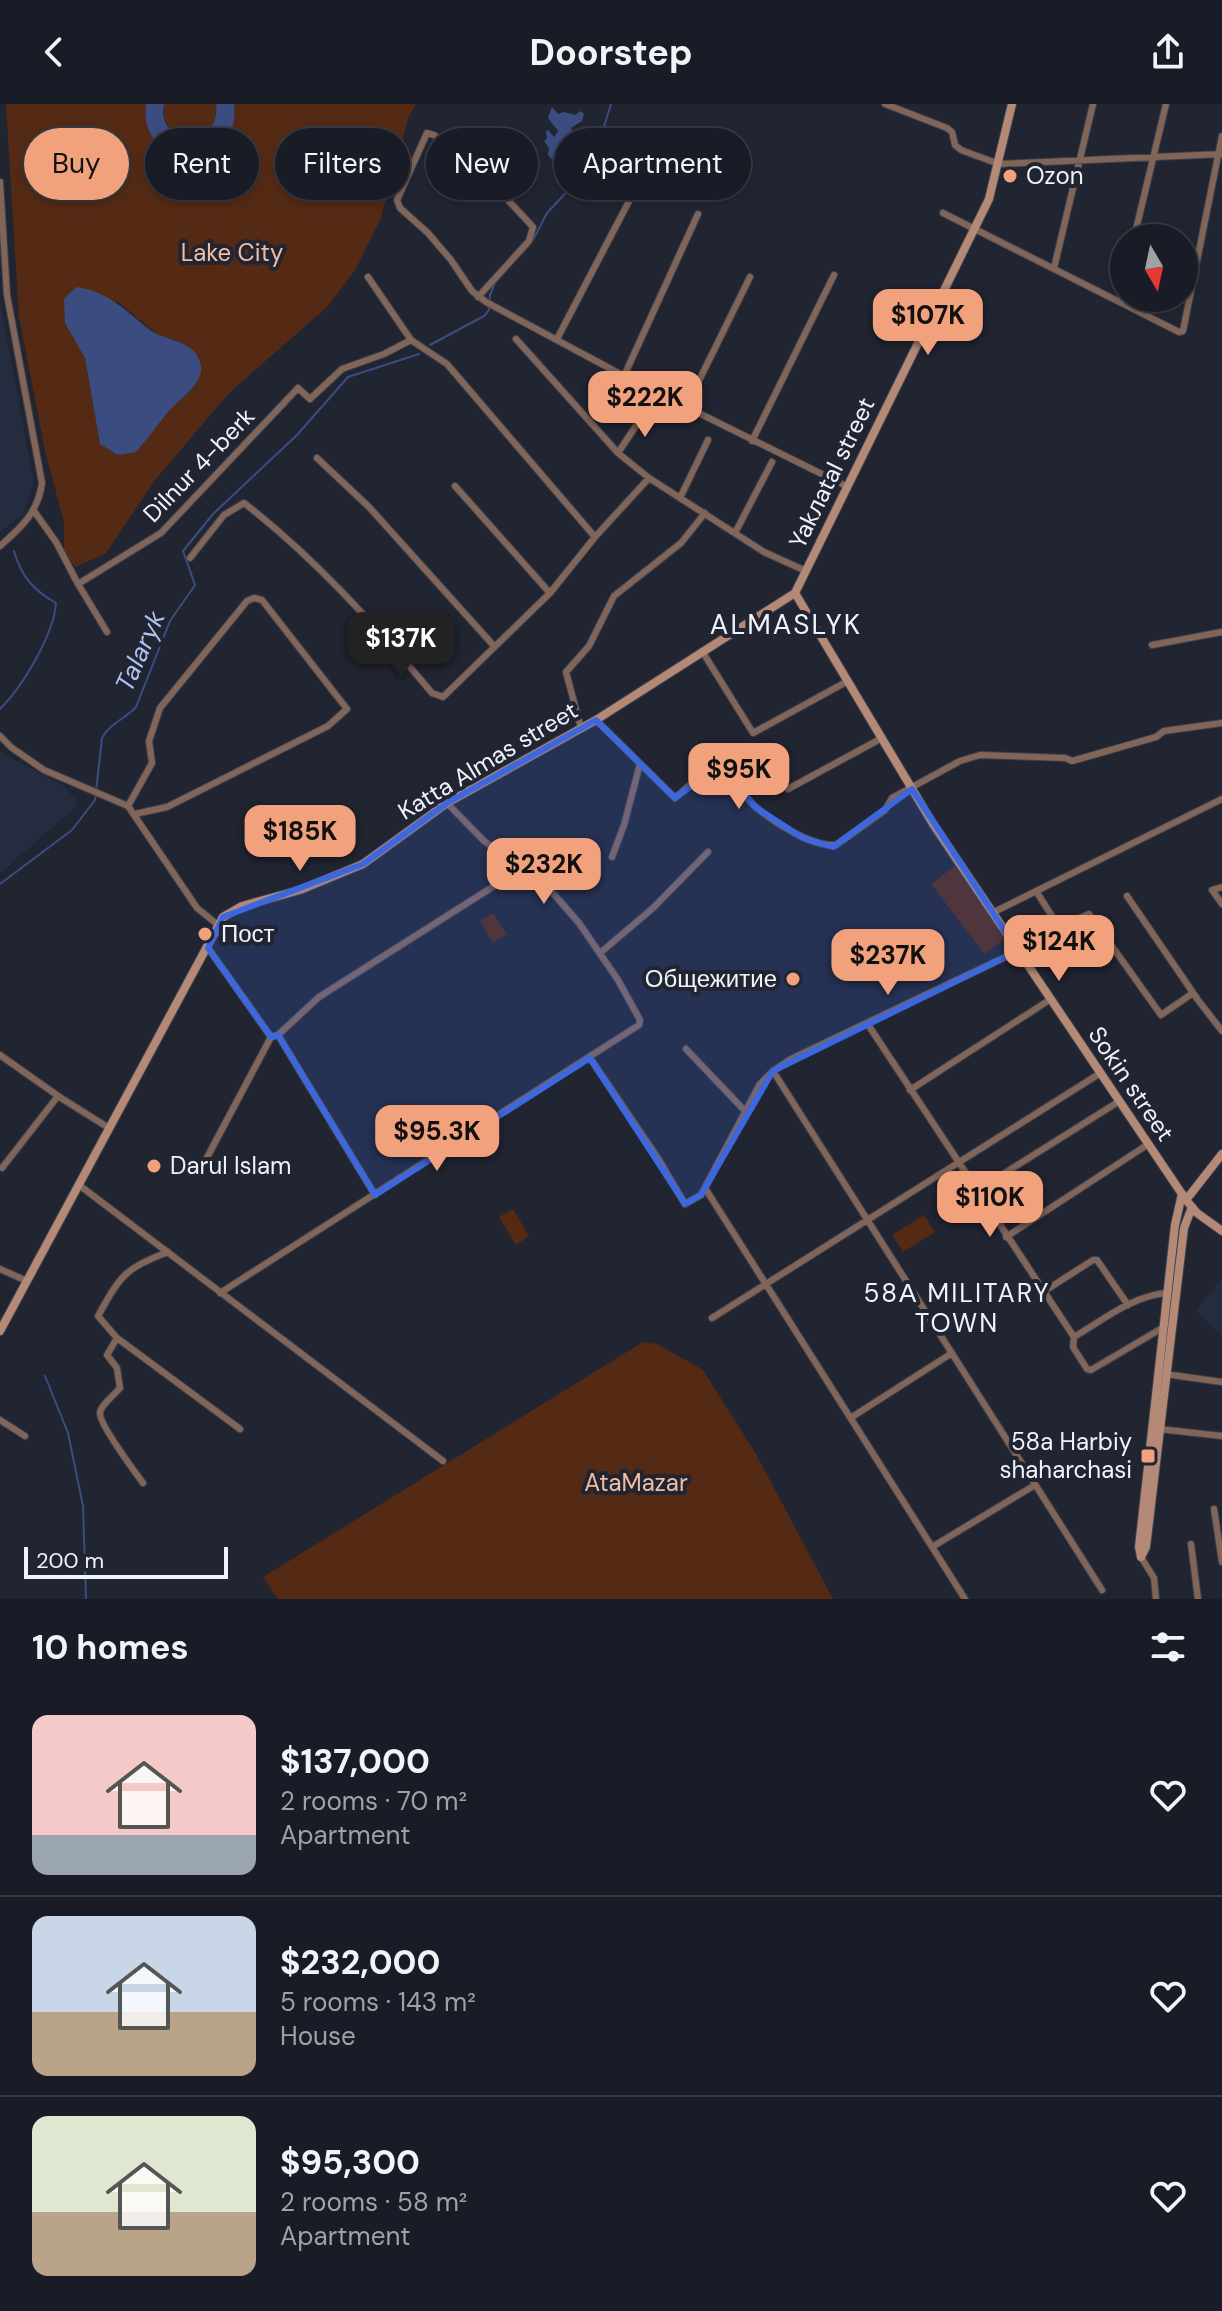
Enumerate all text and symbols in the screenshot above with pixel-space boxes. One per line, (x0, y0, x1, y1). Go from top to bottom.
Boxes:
text: Doorstep (529, 29, 693, 76)
icon: back (32, 30, 76, 74)
icon: share (1146, 30, 1190, 74)
chip: Buy (24, 128, 129, 200)
chip: Rent (145, 128, 259, 200)
chip: Filters (275, 128, 410, 200)
chip: New (426, 128, 538, 200)
chip: Apartment (554, 128, 751, 200)
place label: Ozon (1026, 160, 1084, 191)
marker: Ozon (1001, 167, 1019, 185)
north arrow (1110, 224, 1198, 312)
map controls (1110, 224, 1198, 312)
park label: Lake City (181, 237, 283, 268)
pin: $107K (872, 289, 984, 357)
text: $107K (891, 298, 965, 332)
pin: $222K (589, 371, 701, 439)
text: $222K (606, 380, 684, 414)
street label: Yakлatal street (782, 392, 881, 553)
street label: Dilnur 4-berk (136, 401, 261, 529)
water label: Talaryk (107, 605, 173, 697)
district label: ALMASLYK (710, 606, 862, 643)
pin: $137K (345, 612, 457, 680)
text: $137K (365, 621, 437, 655)
street label: Katta Almas street (392, 695, 583, 826)
pin: $95K (692, 743, 786, 811)
text: $95K (706, 752, 772, 786)
pin: $185K (244, 805, 356, 873)
text: $185K (263, 814, 337, 848)
pin: $232K (488, 838, 600, 906)
text: $232K (505, 847, 583, 881)
pin: $124K (1003, 915, 1115, 983)
place label: Пост (221, 918, 275, 949)
text: $124K (1022, 924, 1096, 958)
marker: Пост (196, 925, 214, 943)
pin: $237K (832, 929, 944, 997)
text: $237K (849, 938, 927, 972)
place label: Общежитие (645, 963, 777, 994)
marker: Общежитие (784, 970, 802, 988)
street label: Sokin street (1082, 1020, 1181, 1147)
pin: $95.3K (372, 1105, 502, 1173)
text: $95.3K (393, 1114, 481, 1148)
place label: Darul Islam (170, 1150, 291, 1181)
marker: Darul Islam (145, 1157, 163, 1175)
pin: $110K (934, 1171, 1046, 1239)
text: $110K (955, 1180, 1025, 1214)
district label: 58А MILITARY TOWN (863, 1276, 1051, 1340)
place label: 58a Harbiy shaharchasi (999, 1426, 1132, 1485)
marker: 58a Harbiy shaharchasi (1139, 1447, 1157, 1465)
park label: AtaMazar (584, 1467, 688, 1498)
scale bar (24, 1543, 228, 1579)
text: 200 m (36, 1546, 104, 1575)
text: 10 homes (32, 1625, 189, 1670)
icon: filters (1146, 1625, 1190, 1669)
text: $137,000 (280, 1739, 430, 1784)
icon: home (96, 1747, 192, 1843)
icon: heart (1146, 1773, 1190, 1817)
text: 2 rooms · 70 m² (280, 1784, 467, 1818)
text: Apartment (280, 1818, 411, 1852)
text: $232,000 (280, 1940, 440, 1985)
icon: home (96, 1948, 192, 2044)
icon: heart (1146, 1974, 1190, 2018)
text: 5 rooms · 143 m² (280, 1985, 476, 2019)
text: House (280, 2019, 356, 2053)
text: $95,300 (280, 2140, 420, 2185)
icon: home (96, 2148, 192, 2244)
icon: heart (1146, 2174, 1190, 2218)
text: 2 rooms · 58 m² (280, 2185, 467, 2219)
text: Apartment (280, 2219, 411, 2253)

